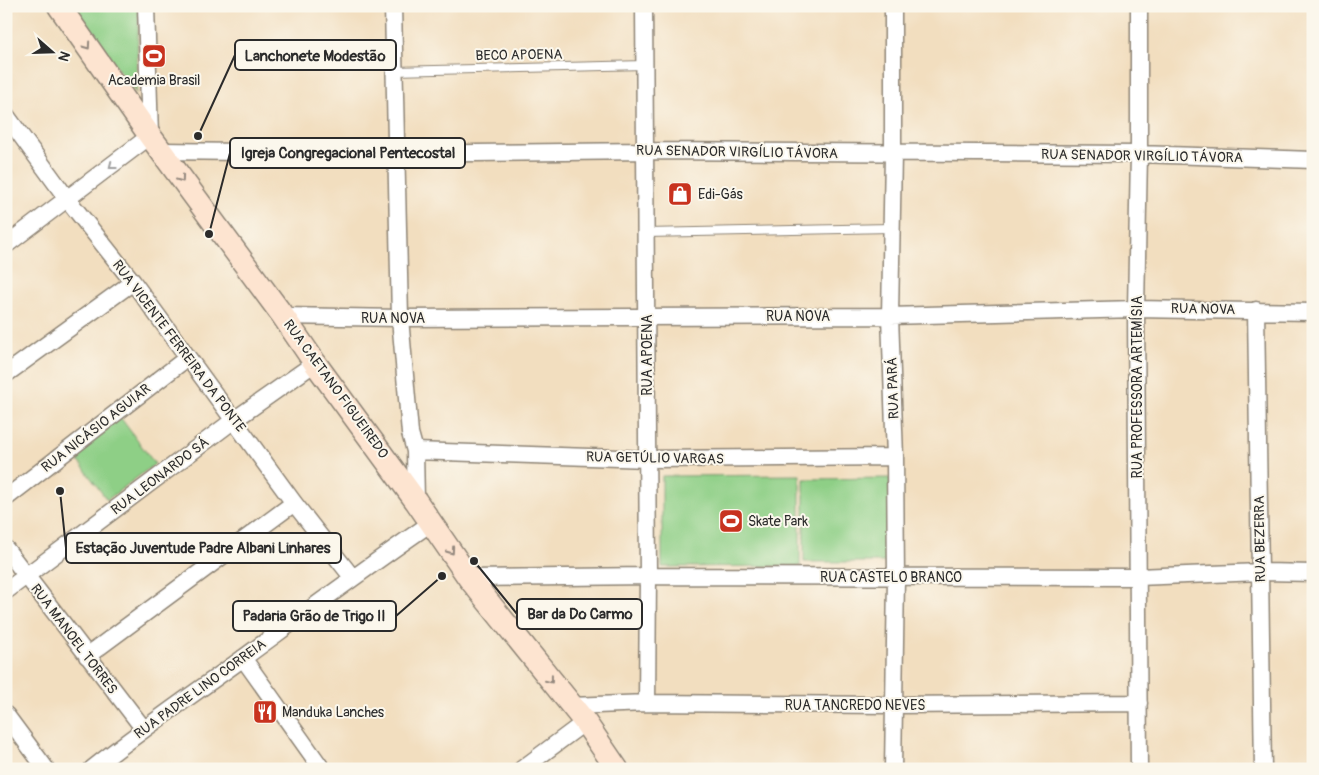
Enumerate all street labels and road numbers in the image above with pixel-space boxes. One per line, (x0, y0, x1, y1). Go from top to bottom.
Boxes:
street label: BECO APOENA (475, 46, 563, 64)
street label: RUA SENADOR VIRGÍLIO TÁVORA (636, 141, 838, 162)
street label: RUA SENADOR VIRGÍLIO TÁVORA (1041, 145, 1243, 166)
street label: RUA VICENTE FERREIRA DA PONTE (109, 257, 249, 435)
street label: RUA PROFESSORA ARTEMÍSIA (1128, 296, 1146, 478)
street label: RUA NOVA (1171, 300, 1235, 318)
street label: RUA NOVA (766, 308, 830, 325)
street label: RUA NOVA (361, 310, 425, 327)
street label: RUA APOENA (639, 314, 656, 396)
street label: RUA CAETANO FIGUEIREDO (280, 316, 392, 462)
street label: RUA PARÁ (882, 357, 903, 419)
street label: RUA NICÁSIO AGUIAR (37, 379, 154, 476)
street label: RUA LEONARDO SÁ (107, 433, 212, 518)
street label: RUA GETÚLIO VARGAS (586, 448, 724, 468)
street label: RUA BEZERRA (1251, 495, 1269, 583)
street label: RUA CASTELO BRANCO (820, 569, 962, 586)
street label: RUA MANOEL TORRES (27, 581, 121, 697)
street label: RUA PADRE LINO CORREIA (131, 635, 269, 743)
street label: RUA TANCREDO NEVES (785, 697, 925, 714)

